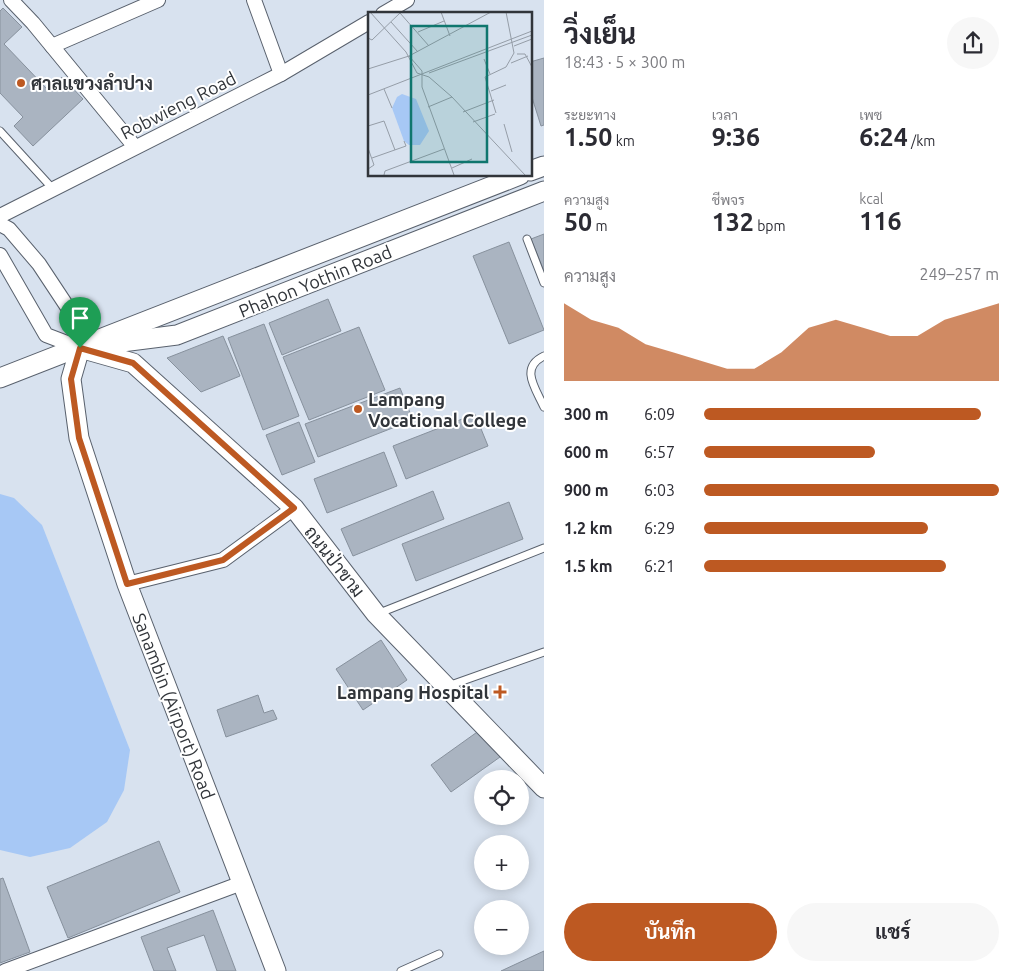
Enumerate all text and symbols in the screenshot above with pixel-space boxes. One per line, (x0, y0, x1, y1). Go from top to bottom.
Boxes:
inset map (368, 12, 532, 176)
button: share (947, 17, 999, 69)
text: วิ่งเย็น (564, 18, 636, 49)
text: 18:43 · 5 × 300 m (564, 53, 685, 71)
street label: Robwieng Road (117, 67, 239, 143)
place label: ศาลแขวงลำปาง (31, 72, 153, 93)
marker: ศาลแขวงลำปาง (15, 77, 27, 89)
text: ระยะทาง (564, 107, 616, 123)
text: เวลา (712, 107, 738, 123)
text: เพซ (859, 107, 882, 123)
text: 1.50 (564, 123, 612, 151)
text: 9:36 (712, 123, 760, 151)
text: 6:24 (859, 123, 908, 151)
text: km (612, 133, 635, 149)
text: /km (908, 133, 935, 149)
text: kcal (859, 191, 884, 207)
text: ความสูง (564, 192, 609, 208)
text: ชีพจร (712, 192, 745, 208)
text: 116 (859, 207, 902, 235)
text: 50 (564, 208, 592, 236)
text: 132 (712, 208, 754, 236)
text: m (592, 218, 608, 234)
text: bpm (754, 218, 786, 234)
street label: Phahon Yothin Road (236, 241, 394, 321)
text: 249–257 m (919, 265, 999, 283)
text: ความสูง (564, 267, 616, 285)
pin (59, 297, 101, 348)
icon: arrive (66, 304, 94, 332)
place label: Lampang Vocational College (368, 389, 527, 430)
marker: Lampang Vocational College (352, 403, 364, 415)
text: 300 m (564, 405, 609, 423)
text: 6:09 (644, 405, 675, 423)
text: 600 m (564, 443, 609, 461)
text: 6:57 (644, 443, 675, 461)
text: 900 m (564, 481, 609, 499)
text: 6:03 (644, 481, 675, 499)
text: 1.2 km (564, 519, 613, 537)
text: 6:29 (644, 519, 675, 537)
street label: ถนนป่าขาม (301, 522, 369, 600)
text: 1.5 km (564, 557, 613, 575)
text: 6:21 (644, 557, 675, 575)
street label: Sanambin (Airport) Road (128, 610, 219, 802)
place label: Lampang Hospital (337, 682, 490, 702)
marker: Lampang Hospital (493, 685, 507, 699)
map controls (474, 770, 529, 955)
button: locate (474, 770, 529, 825)
button: + (474, 835, 529, 890)
button: − (474, 900, 529, 955)
button: บันทึก (564, 903, 777, 961)
button: แชร์ (787, 903, 999, 961)

